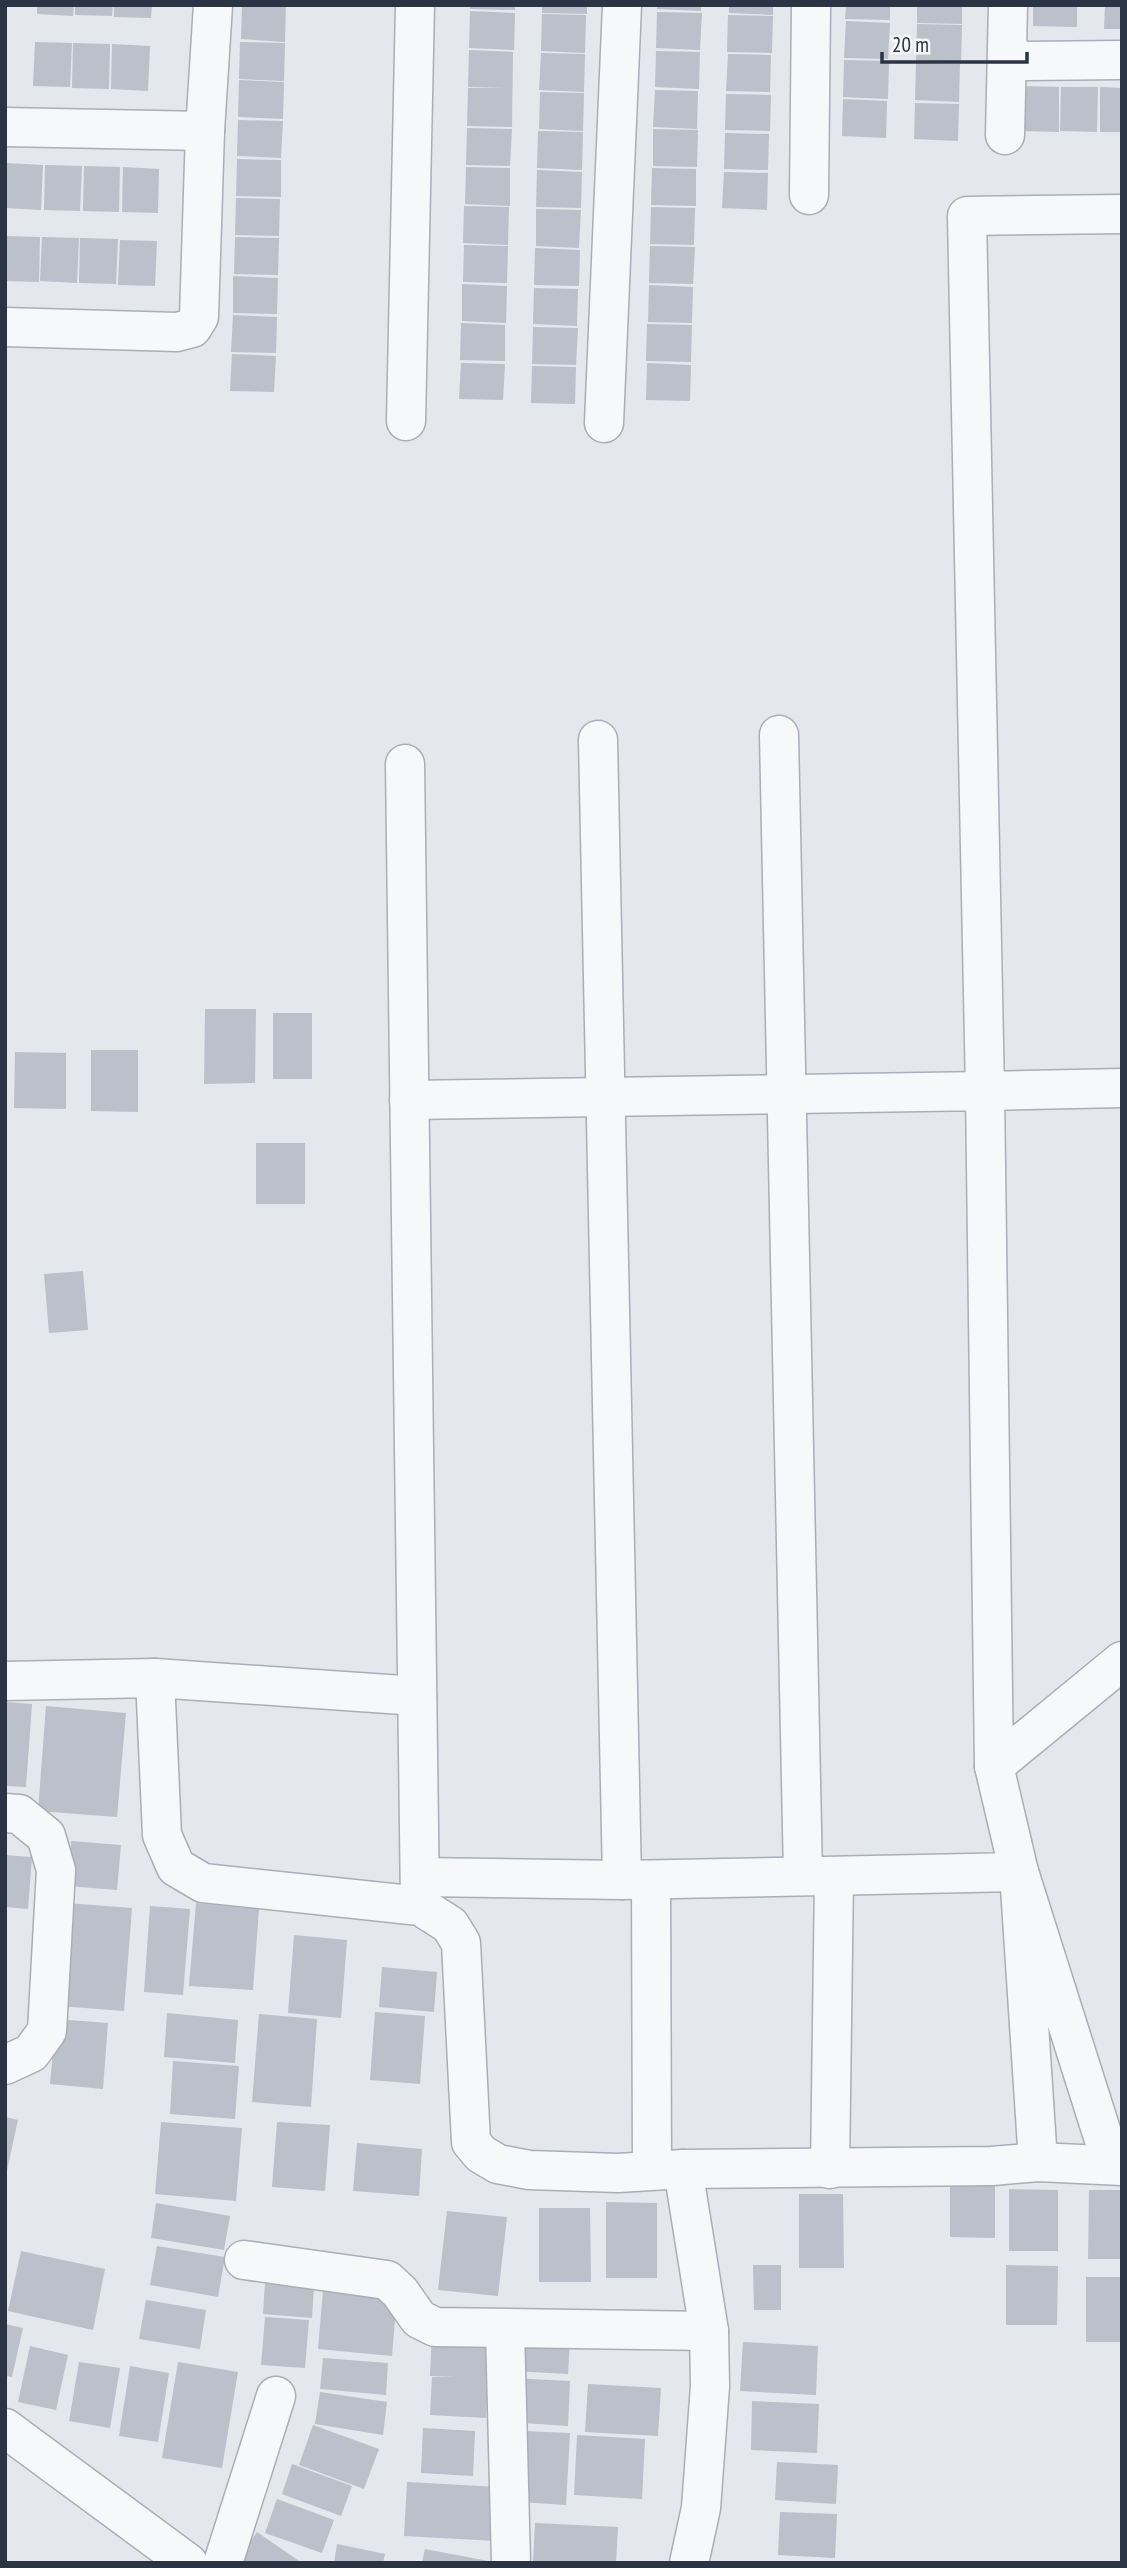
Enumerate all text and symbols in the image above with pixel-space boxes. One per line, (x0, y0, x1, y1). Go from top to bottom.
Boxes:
scale bar (882, 21, 1027, 65)
text: 20 m (892, 31, 929, 58)

